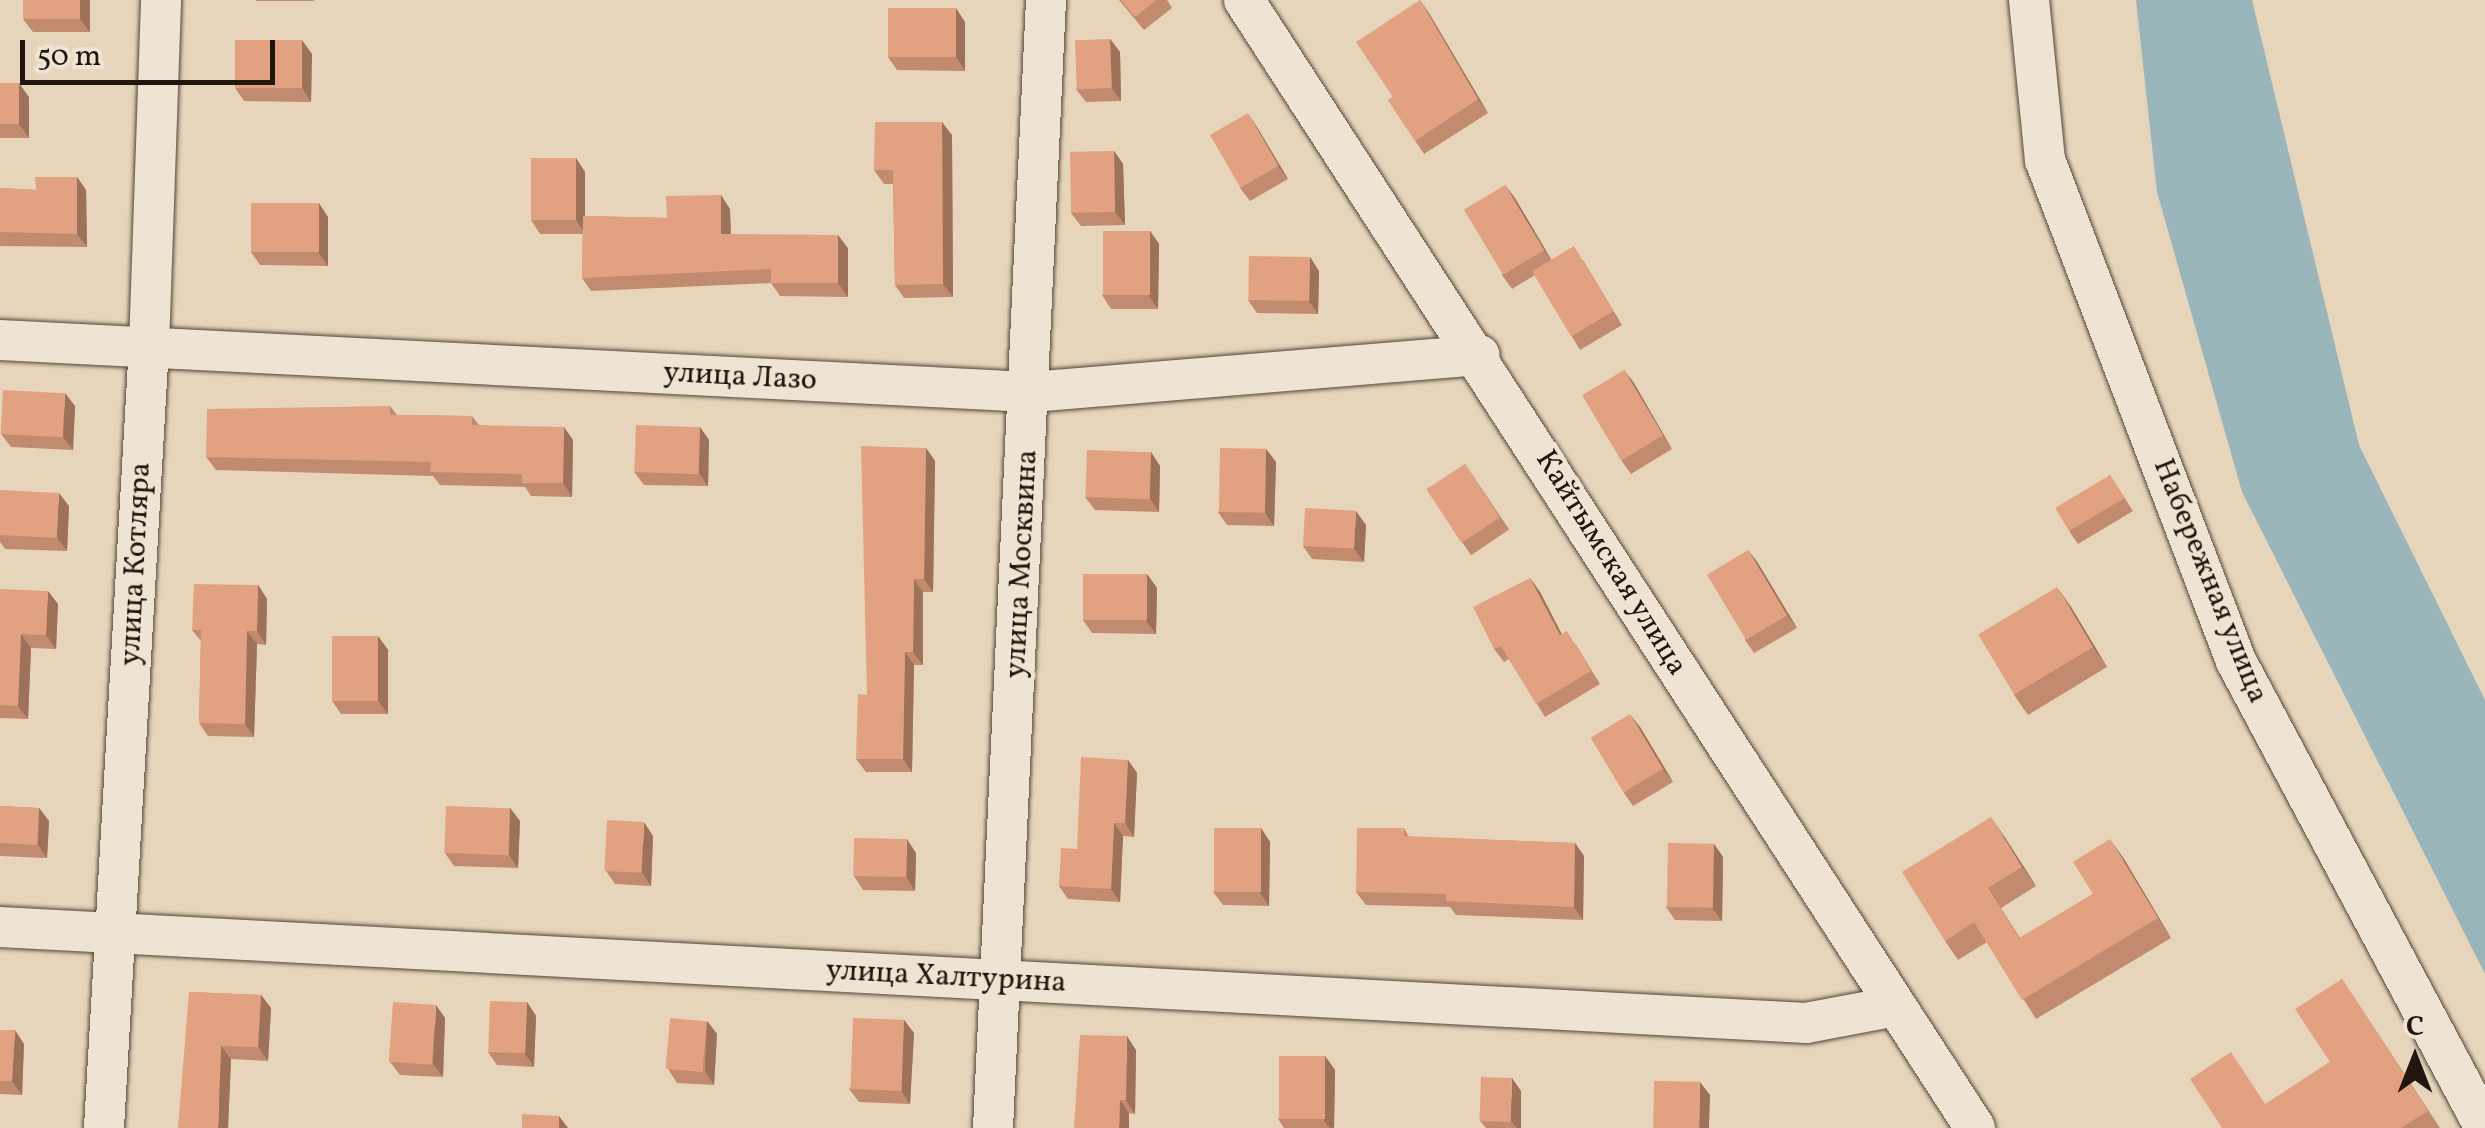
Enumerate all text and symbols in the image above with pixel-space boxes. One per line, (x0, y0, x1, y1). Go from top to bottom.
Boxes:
scale bar (25, 20, 280, 82)
text: 50 m (37, 36, 101, 78)
street label: улица Лазо (662, 355, 818, 399)
street label: Кайтымская улица (1527, 443, 1695, 683)
street label: улица Москвина (998, 449, 1046, 679)
street label: Набережная улица (2144, 453, 2276, 709)
street label: улица Котляра (113, 461, 159, 667)
street label: улица Халтурина (825, 953, 1067, 1001)
north arrow (2365, 1008, 2465, 1108)
text: С (2406, 1008, 2424, 1047)

